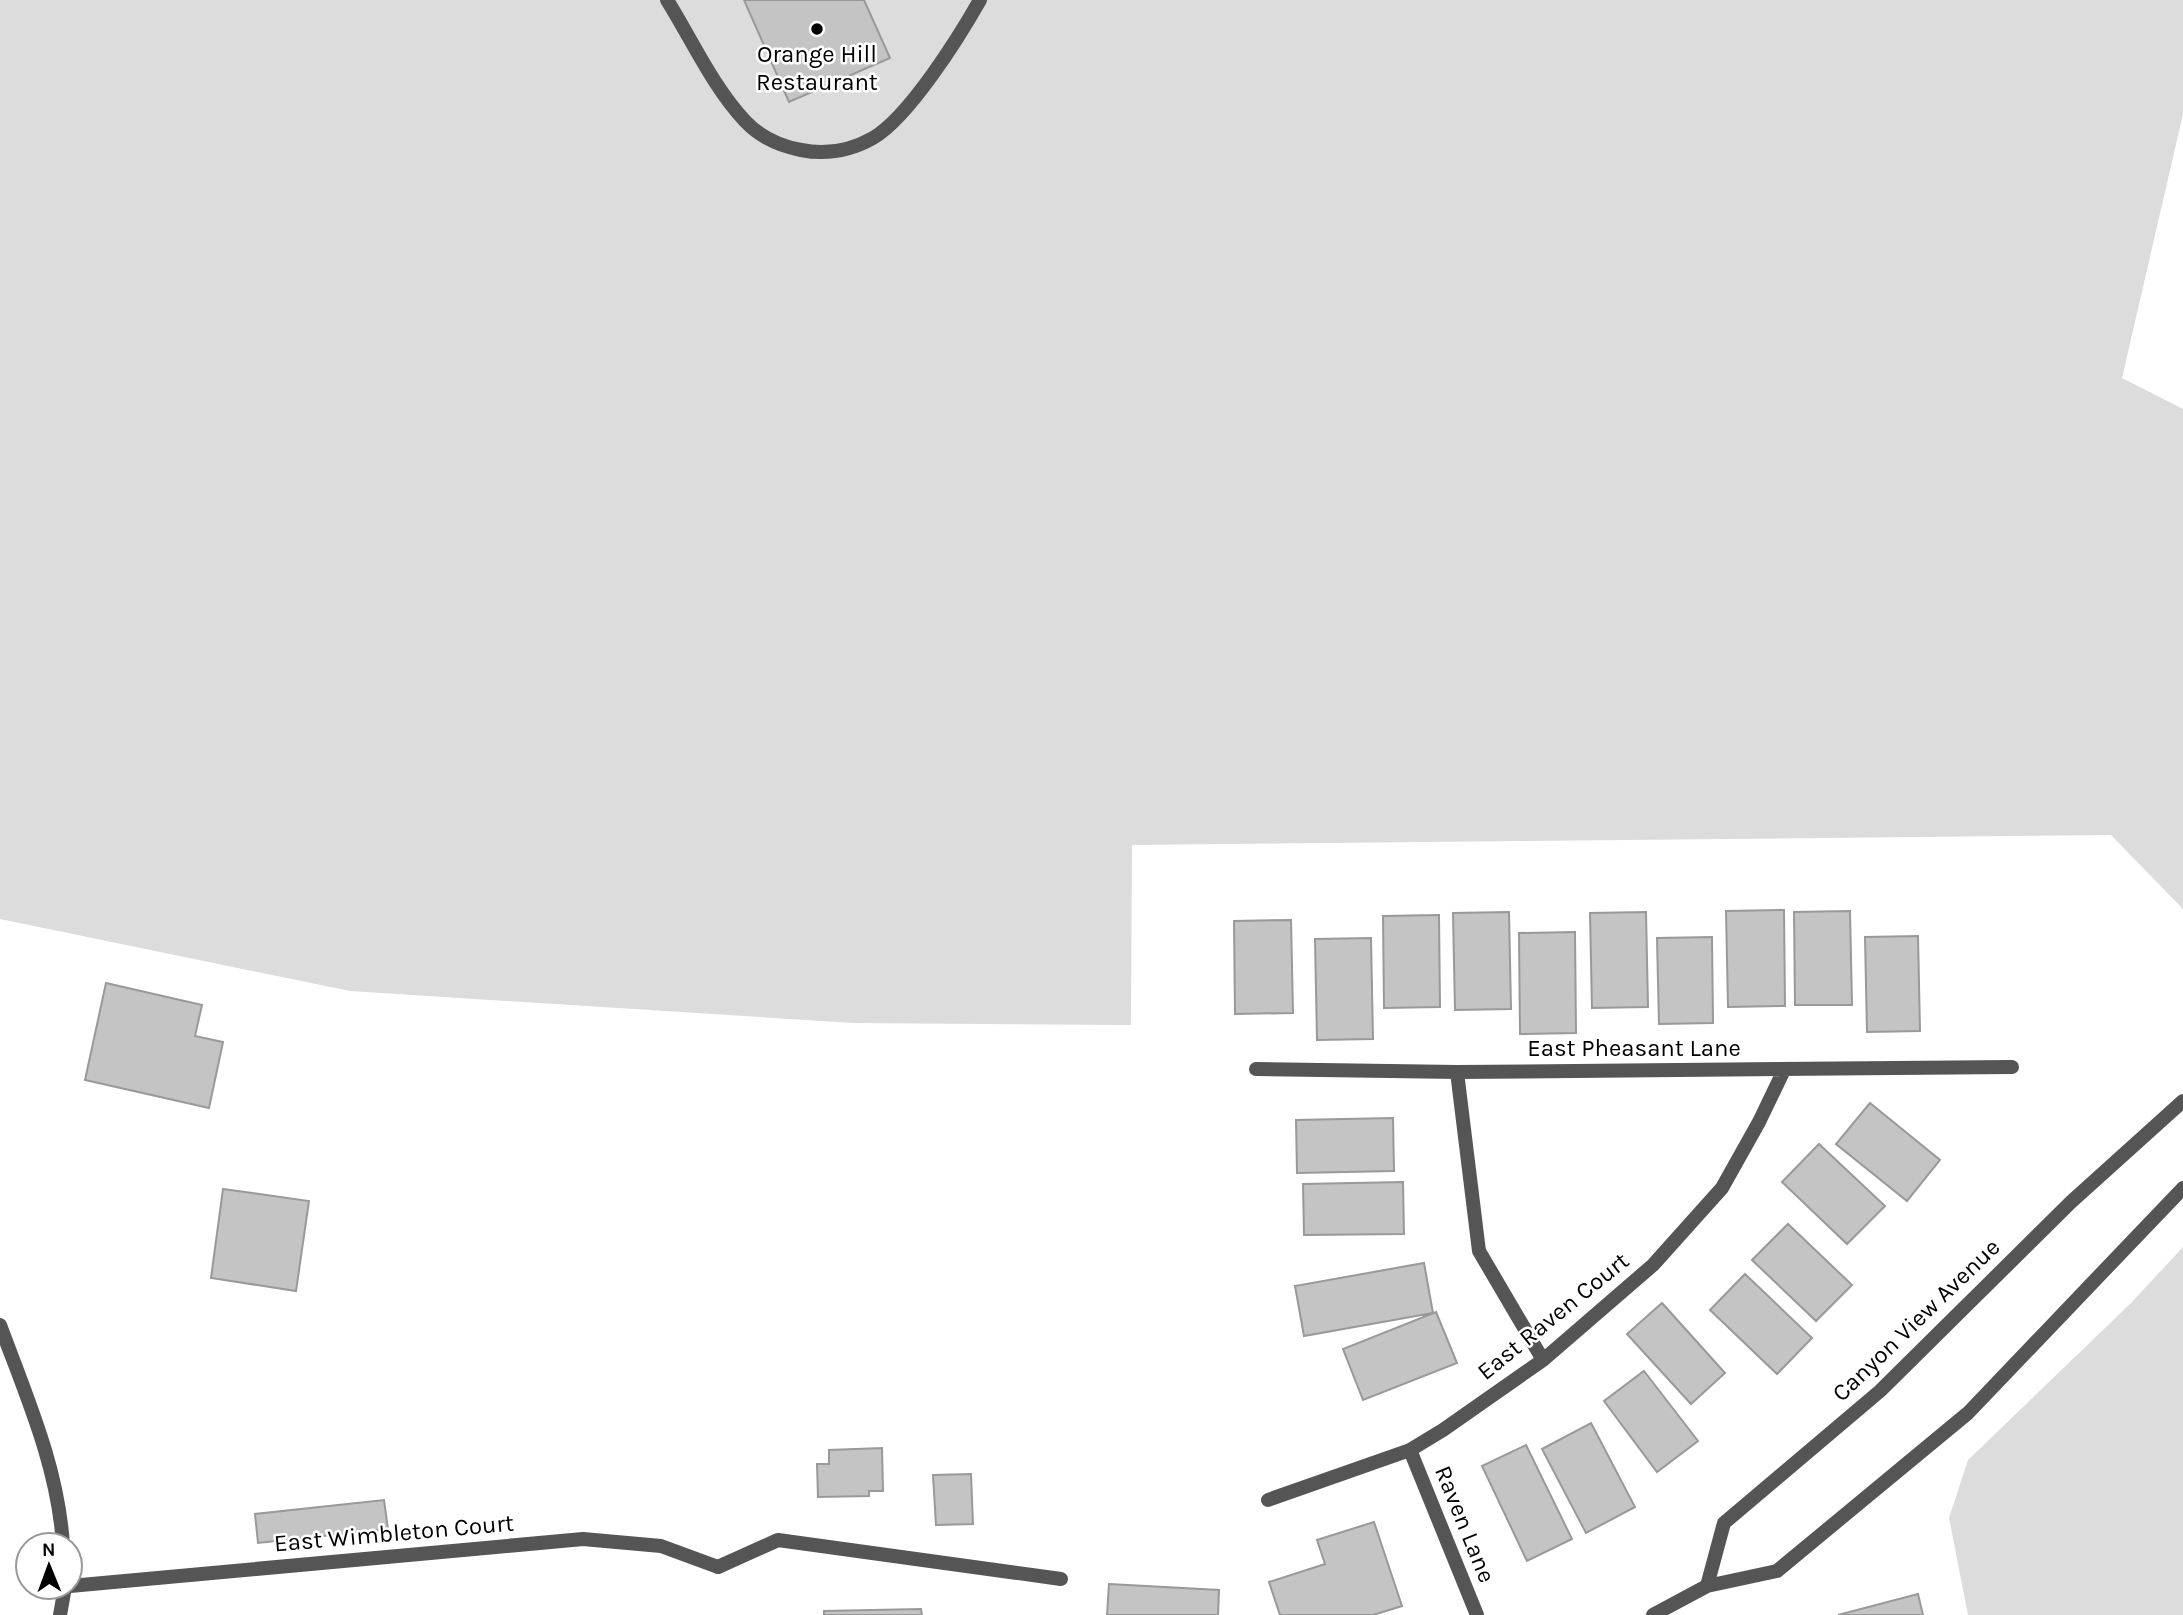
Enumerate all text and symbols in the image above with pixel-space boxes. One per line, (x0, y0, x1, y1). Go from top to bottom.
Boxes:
marker: Orange Hill Restaurant (809, 21, 825, 37)
place label: Orange Hill Restaurant (756, 40, 878, 96)
street label: East Pheasant Lane (1527, 1034, 1741, 1062)
street label: Canyon View Avenue (1826, 1233, 2006, 1407)
street label: East Raven Court (1472, 1246, 1634, 1386)
street label: Raven Lane (1429, 1461, 1501, 1587)
street label: East Wimbleton Court (273, 1509, 515, 1557)
north arrow (14, 1531, 84, 1601)
text: N (42, 1539, 56, 1561)

